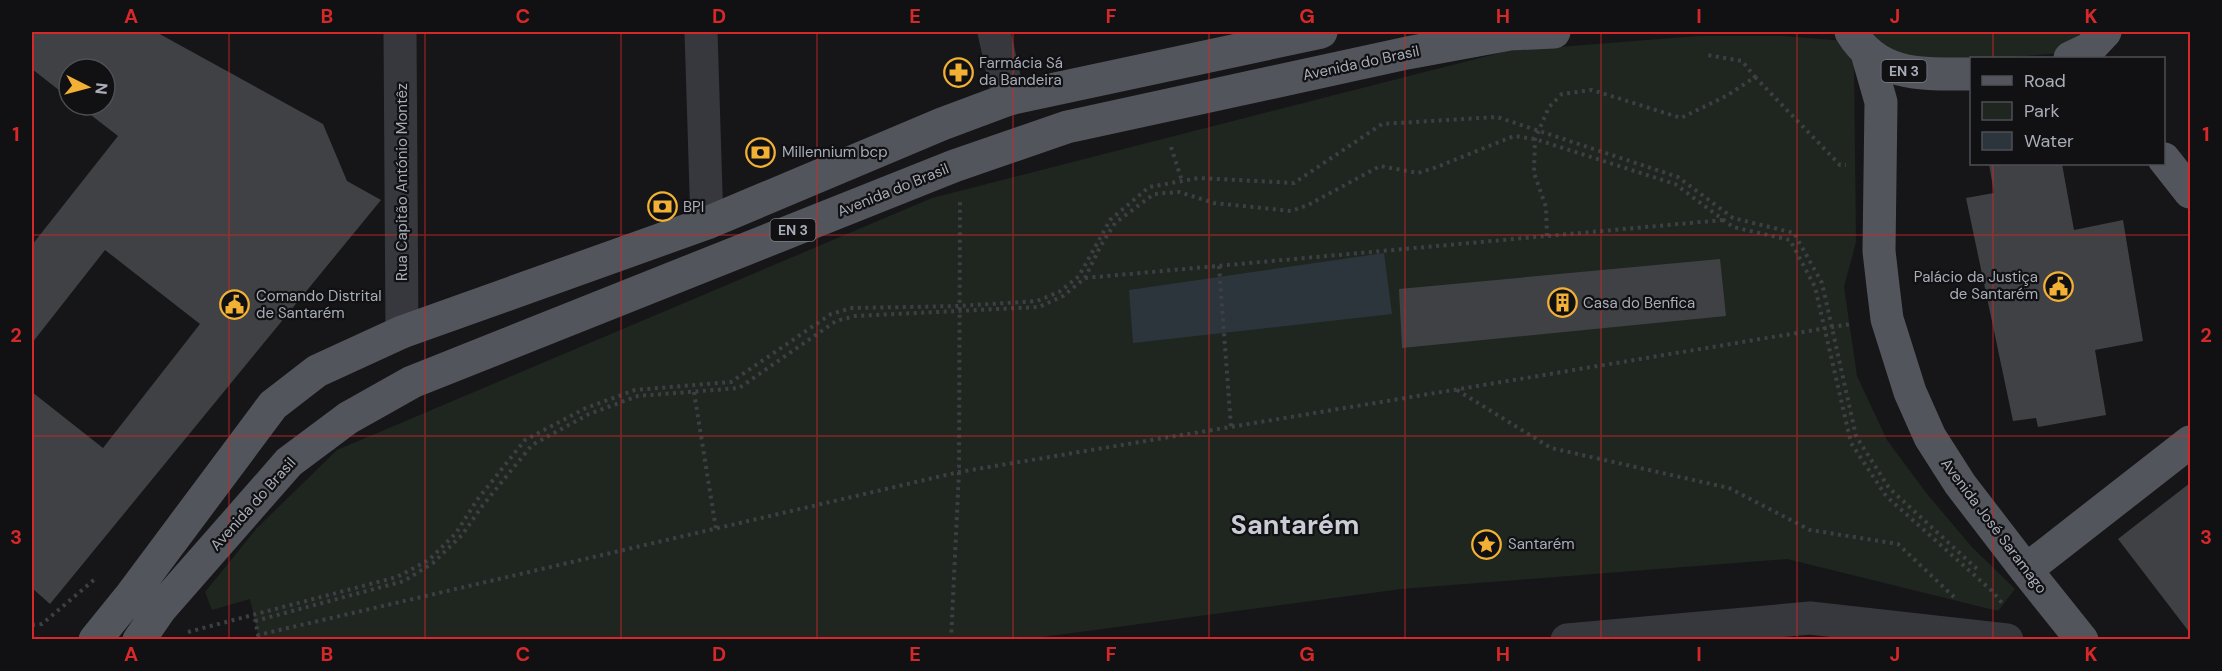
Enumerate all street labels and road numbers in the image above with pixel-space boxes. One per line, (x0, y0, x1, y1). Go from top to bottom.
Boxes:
street label: Avenida do Brasil (1301, 41, 1421, 85)
road number: EN 3 (1882, 60, 1926, 82)
street label: Rua Capitão António Montêz (392, 83, 412, 281)
street label: Avenida do Brasil (834, 159, 952, 221)
road number: EN 3 (770, 219, 816, 241)
street label: Avenida do Brasil (206, 453, 300, 555)
street label: Avenida José Saramago (1937, 454, 2052, 598)

